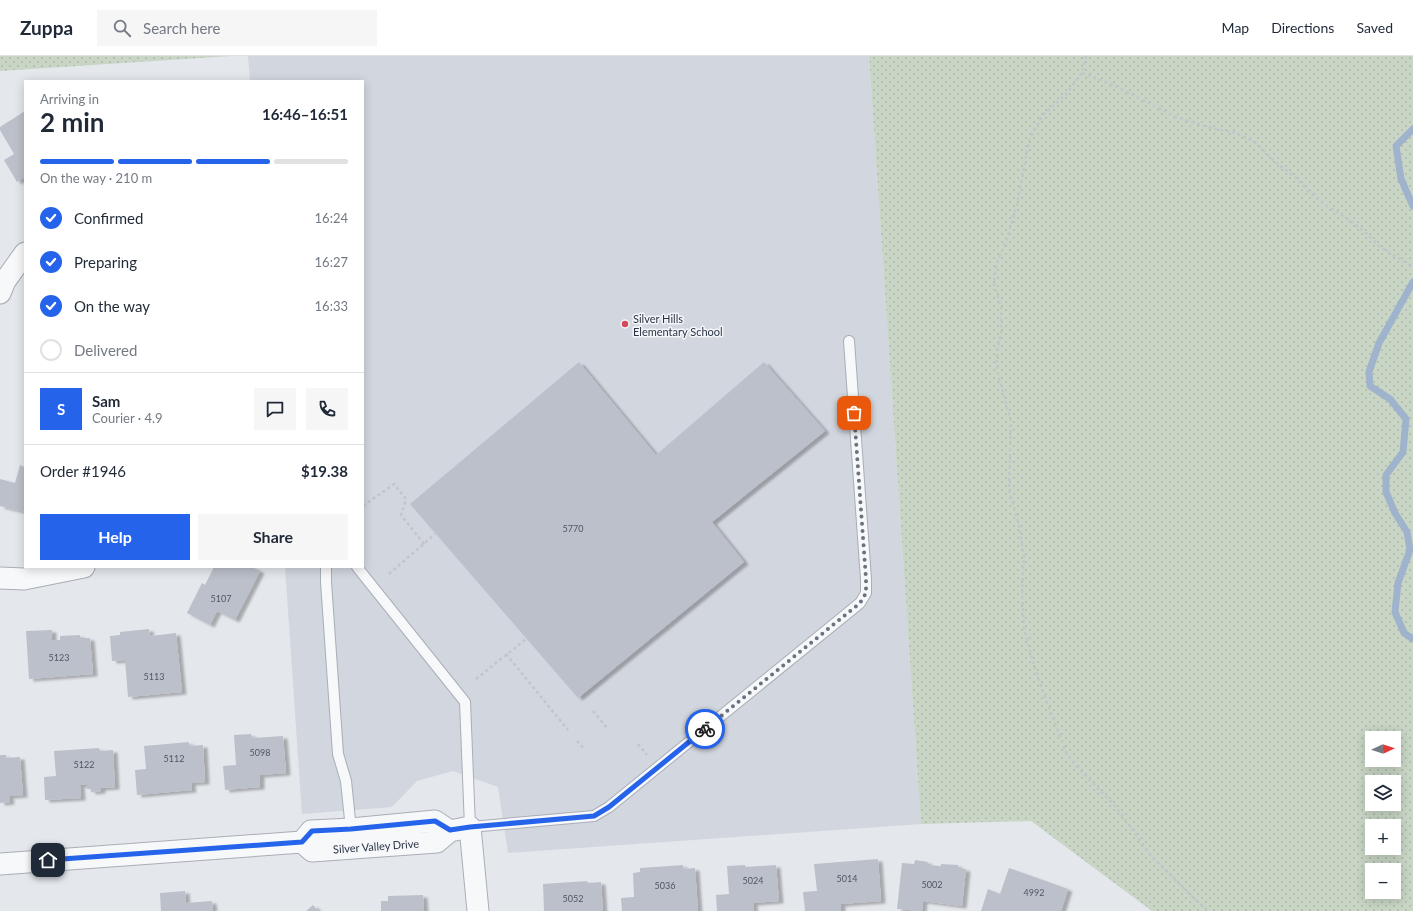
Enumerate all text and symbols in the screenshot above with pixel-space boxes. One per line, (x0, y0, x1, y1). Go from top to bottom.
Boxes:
search box (97, 10, 377, 46)
text: Zuppa (20, 16, 73, 39)
icon: search (111, 17, 133, 39)
text: Search here (143, 19, 220, 37)
text: Map (1222, 19, 1249, 36)
text: Directions (1271, 19, 1334, 36)
text: Saved (1356, 19, 1393, 36)
text: Arriving in (40, 91, 99, 107)
text: 16:46–16:51 (262, 105, 348, 123)
text: 2 min (40, 106, 104, 138)
text: On the way · 210 m (40, 170, 152, 186)
icon: check (40, 207, 62, 229)
text: Confirmed (74, 209, 143, 227)
text: 16:24 (315, 210, 348, 226)
icon: check (40, 251, 62, 273)
text: Preparing (74, 253, 137, 271)
text: 16:27 (315, 254, 348, 270)
icon: check (40, 295, 62, 317)
text: On the way (74, 297, 150, 315)
text: 16:33 (315, 298, 348, 314)
place label: Silver Hills Elementary School (633, 312, 723, 338)
marker: Silver Hills Elementary School (620, 319, 630, 329)
text: Delivered (74, 341, 137, 359)
button: chat (254, 388, 296, 430)
button: phone (306, 388, 348, 430)
text: Sam (92, 392, 120, 410)
pin (837, 396, 871, 430)
text: S (57, 400, 65, 418)
icon: bag (843, 402, 865, 424)
text: Courier · 4.9 (92, 410, 163, 426)
text: Order #1946 (40, 462, 126, 480)
text: $19.38 (301, 462, 348, 480)
button: Help (40, 514, 190, 560)
button: Share (198, 514, 348, 560)
house number: 5770 (563, 523, 583, 534)
house number: 5107 (211, 593, 231, 604)
house number: 5123 (49, 652, 69, 663)
house number: 5113 (144, 671, 164, 682)
courier (685, 709, 725, 749)
icon: bike (694, 718, 716, 740)
north arrow (1365, 731, 1401, 767)
map controls (1365, 731, 1401, 899)
house number: 5098 (250, 747, 270, 758)
house number: 5112 (164, 753, 184, 764)
house number: 5122 (74, 759, 94, 770)
button: layers (1365, 775, 1401, 811)
button: + (1365, 819, 1401, 855)
street label: Silver Valley Drive (333, 837, 420, 855)
pin (31, 843, 65, 877)
icon: home (37, 849, 59, 871)
button: − (1365, 863, 1401, 899)
house number: 5014 (837, 873, 857, 884)
house number: 5024 (743, 875, 763, 886)
house number: 5002 (922, 879, 942, 890)
house number: 5036 (655, 880, 675, 891)
house number: 4992 (1024, 887, 1044, 898)
house number: 5052 (563, 893, 583, 904)

